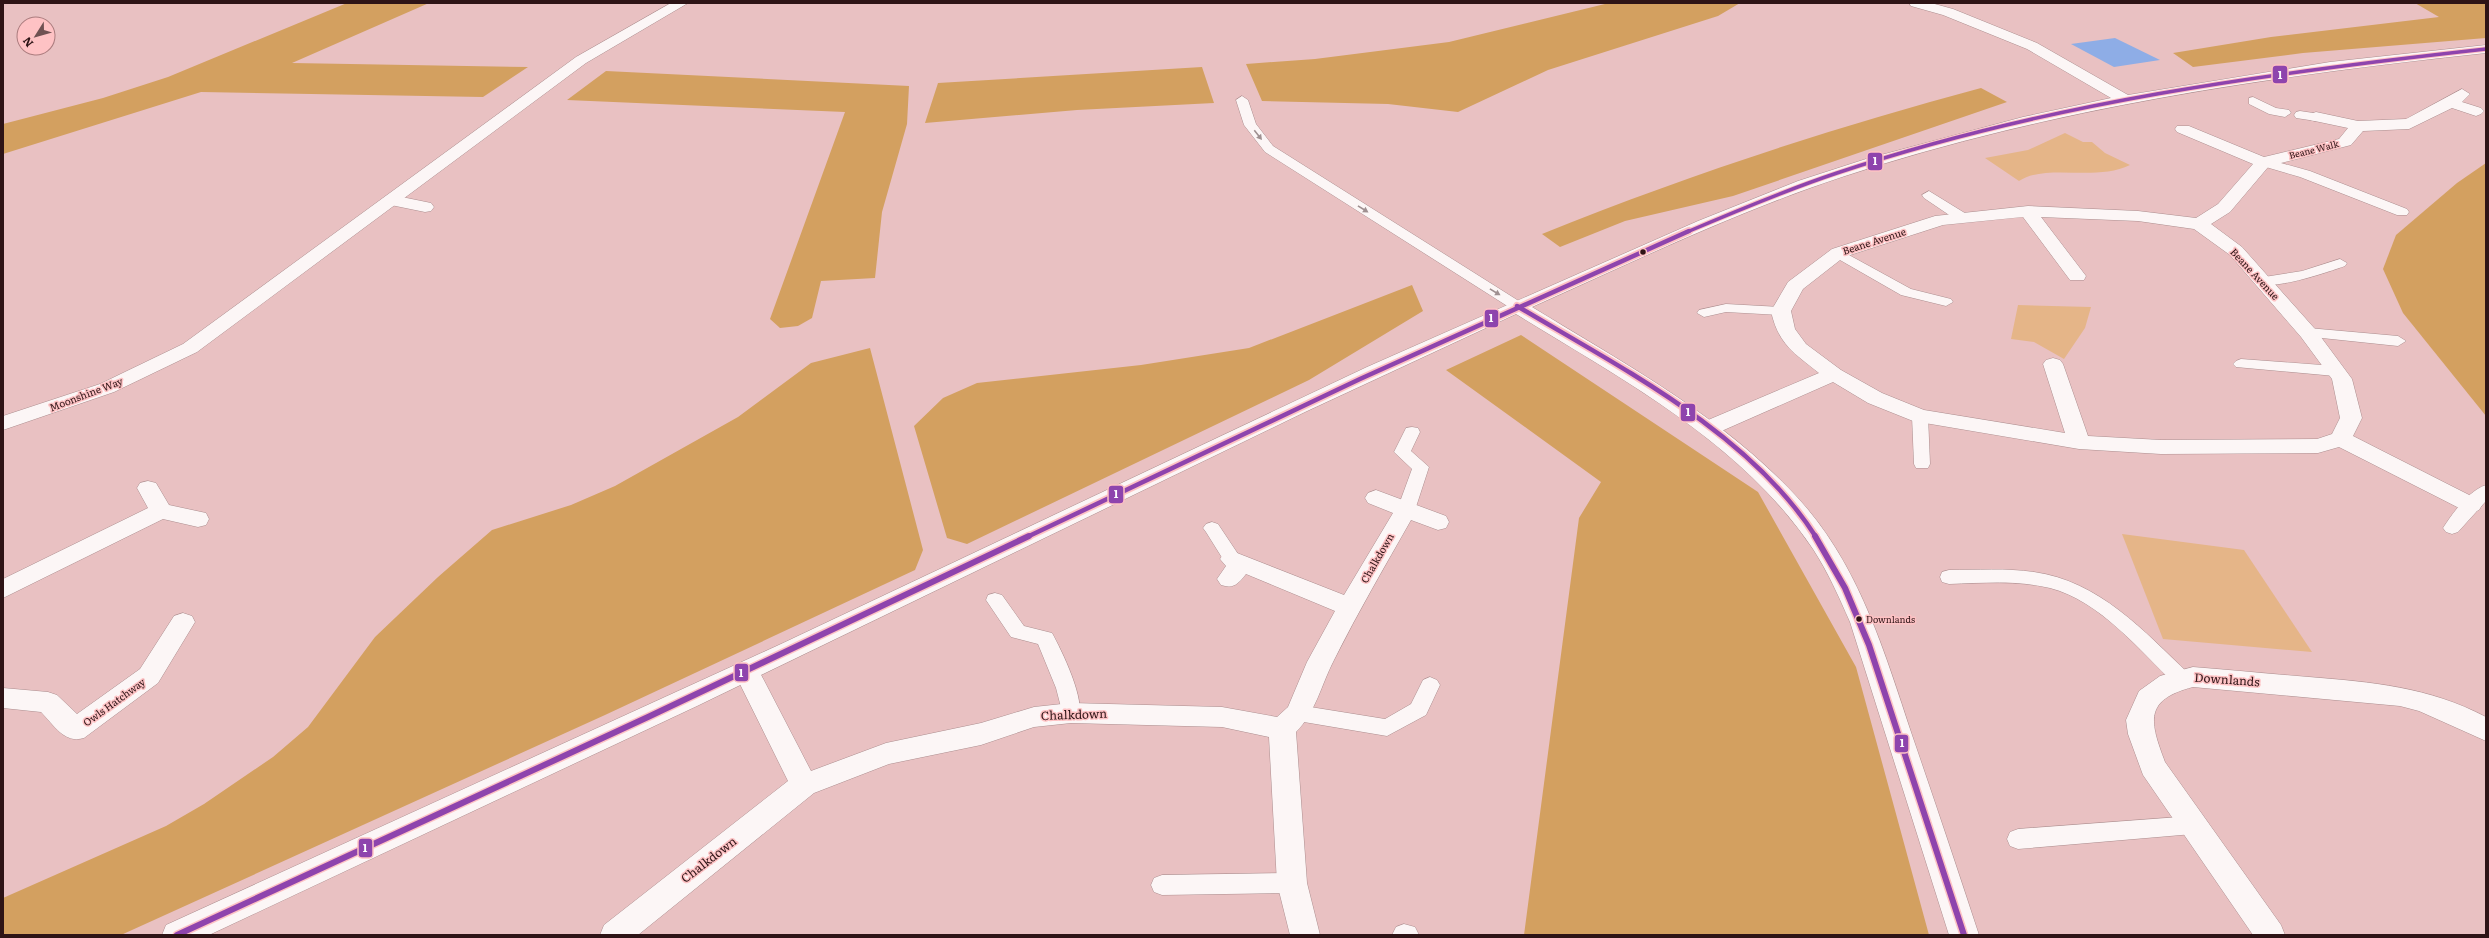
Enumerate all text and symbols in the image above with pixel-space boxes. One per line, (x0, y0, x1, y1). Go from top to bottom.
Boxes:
north arrow (16, 16, 56, 56)
text: N (18, 34, 36, 51)
line badge: 1 (2272, 65, 2288, 84)
text: 1 (2278, 66, 2283, 82)
one-way arrow (1253, 129, 1262, 140)
street label: Beane Walk (2287, 136, 2341, 162)
line badge: 1 (1867, 152, 1883, 171)
text: 1 (1873, 152, 1878, 168)
one-way arrow (1358, 205, 1368, 213)
street label: Beane Avenue (1840, 223, 1908, 258)
street label: Beane Avenue (2227, 244, 2283, 303)
unlabelled marker (1638, 247, 1648, 257)
one-way arrow (1490, 288, 1500, 296)
line badge: 1 (1484, 309, 1499, 328)
text: 1 (1489, 309, 1494, 325)
street label: Moonshine Way (47, 373, 125, 414)
line badge: 1 (1680, 403, 1696, 422)
text: 1 (1686, 403, 1691, 419)
line badge: 1 (1108, 485, 1124, 504)
text: 1 (1114, 485, 1119, 501)
street label: Chalkdown (1356, 530, 1397, 585)
place label: Downlands (1866, 612, 1915, 626)
marker: Downlands (1854, 614, 1864, 624)
line badge: 1 (734, 663, 749, 682)
text: 1 (739, 664, 744, 680)
street label: Downlands (2194, 668, 2261, 690)
street label: Owls Hatchway (80, 674, 148, 729)
street label: Chalkdown (1041, 704, 1107, 724)
line badge: 1 (1894, 734, 1909, 753)
text: 1 (1900, 734, 1905, 750)
street label: Chalkdown (677, 832, 740, 887)
line badge: 1 (358, 838, 373, 858)
text: 1 (363, 839, 368, 855)

